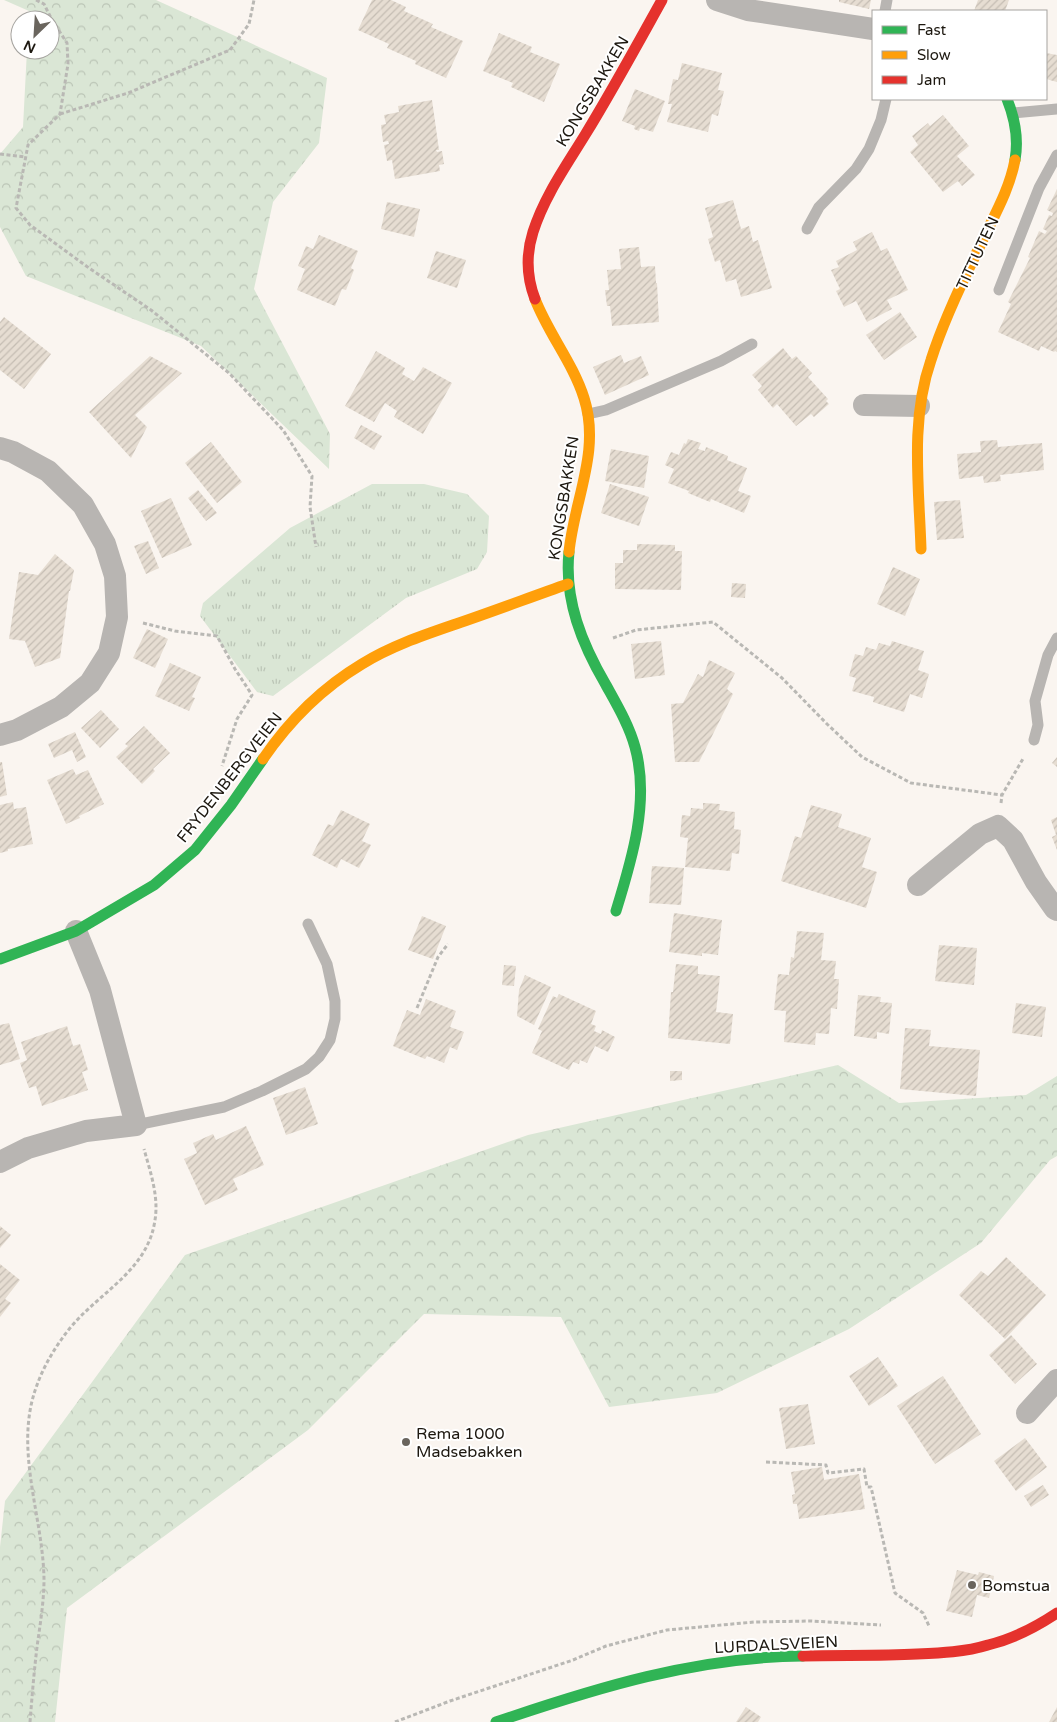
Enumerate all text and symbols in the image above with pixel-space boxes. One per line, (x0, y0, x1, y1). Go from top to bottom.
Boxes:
north arrow (10, 10, 60, 60)
legend (872, 10, 1047, 100)
text: Fast (917, 21, 947, 39)
street label: KONGSBAKKEN (552, 33, 634, 150)
text: N (21, 36, 38, 56)
text: Slow (917, 46, 951, 64)
text: Jam (917, 71, 946, 89)
street label: TITTUTEN (952, 214, 1004, 293)
street label: KONGSBAKKEN (544, 435, 584, 562)
street label: FRYDENBERGVEIEN (173, 708, 287, 847)
place label: Rema 1000 Madsebakken (416, 1424, 522, 1462)
marker: Rema 1000 Madsebakken (400, 1436, 412, 1448)
place label: Bomstua (982, 1576, 1050, 1596)
marker: Bomstua (966, 1579, 978, 1591)
street label: LURDALSVEIEN (714, 1632, 839, 1658)

